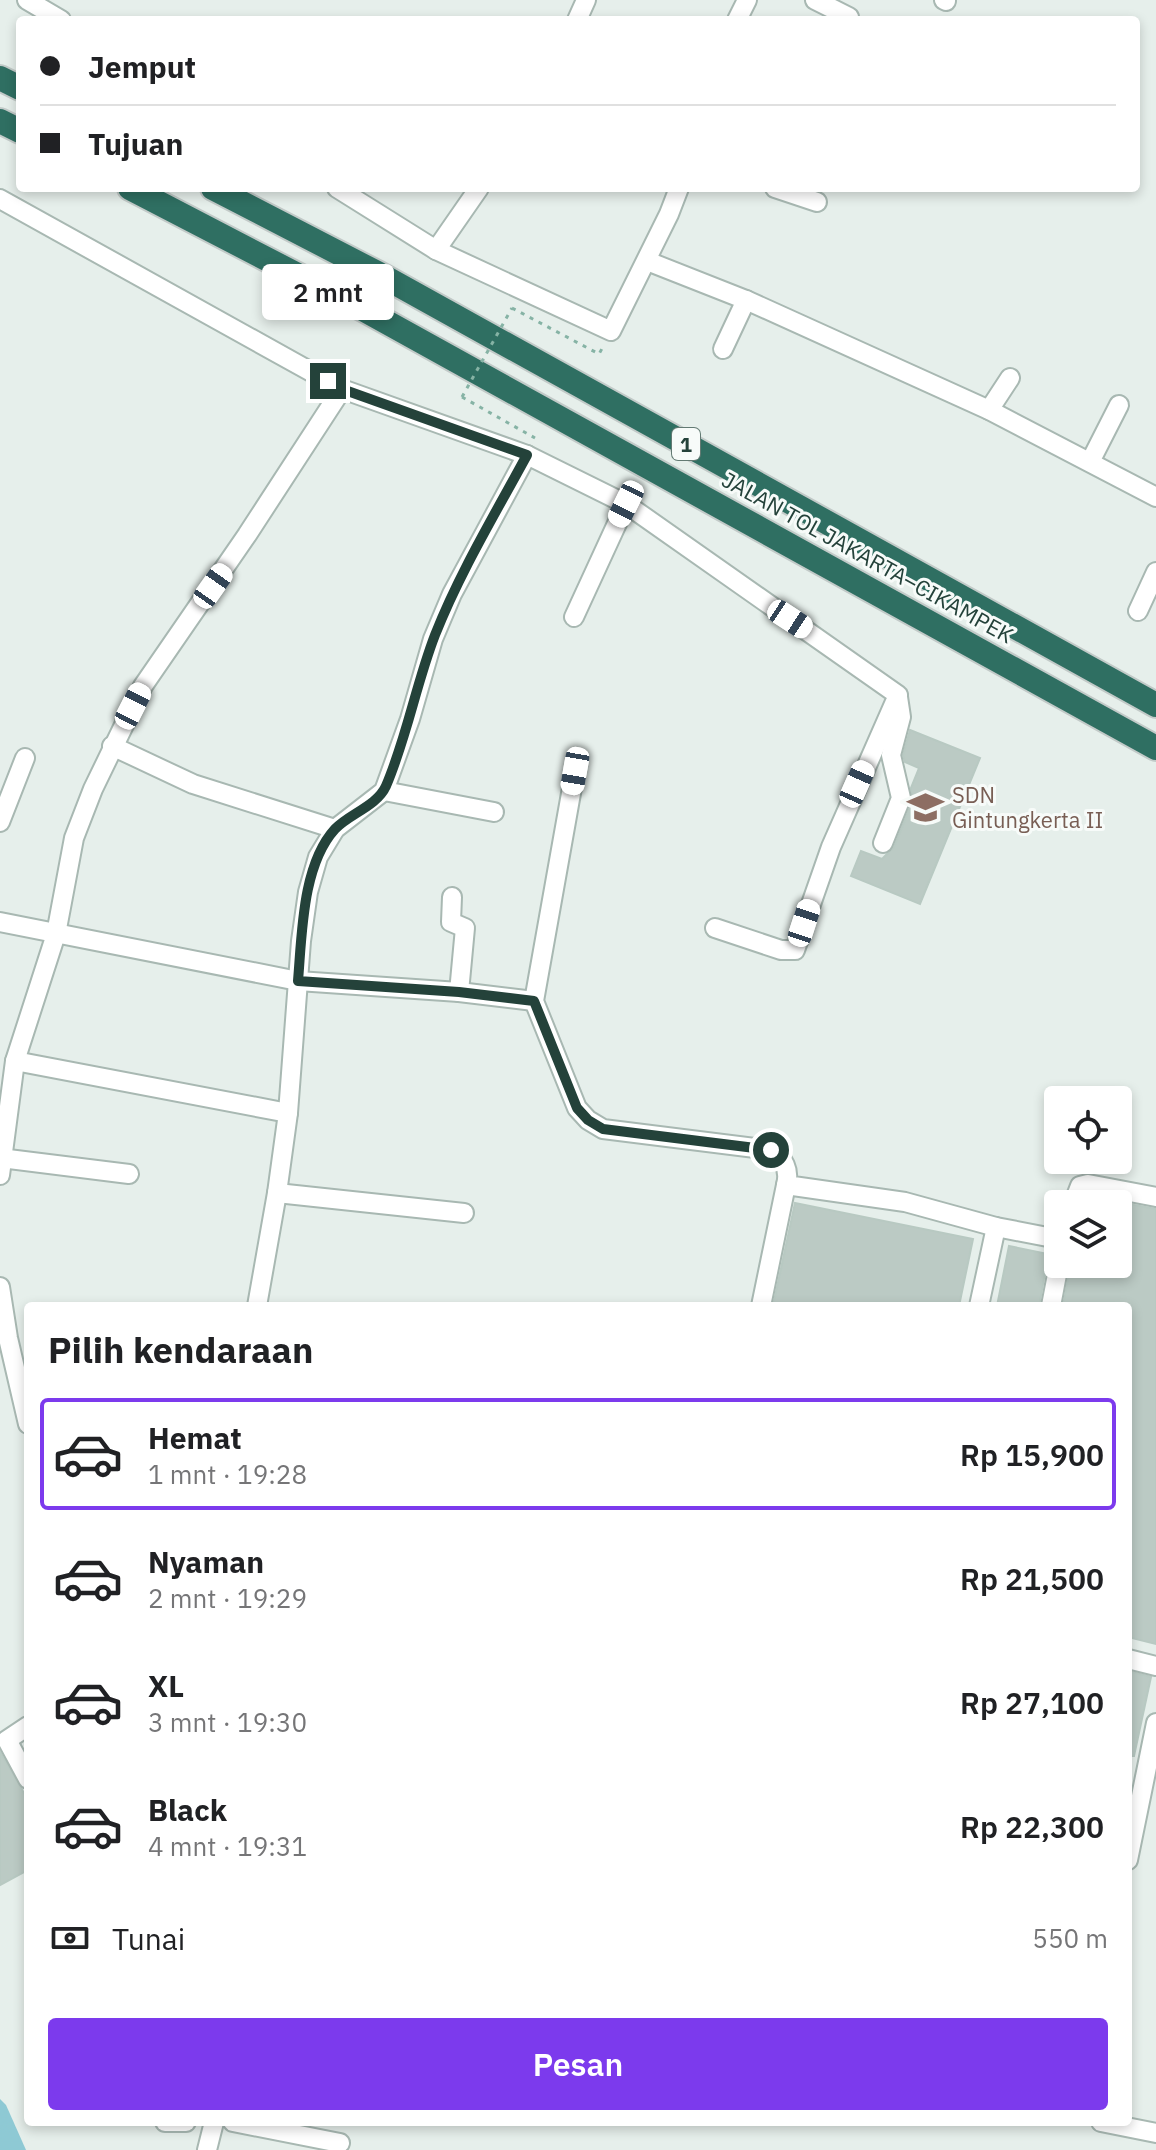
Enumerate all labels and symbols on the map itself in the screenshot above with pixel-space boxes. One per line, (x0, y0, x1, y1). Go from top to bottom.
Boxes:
callout: 2 mnt (262, 265, 394, 321)
route end (310, 363, 346, 399)
road number: 1 (672, 428, 700, 460)
street label: JALAN TOL JAKARTA–CIKAMPEK (717, 465, 1019, 649)
car (605, 477, 647, 531)
car (189, 559, 237, 613)
car (763, 596, 817, 642)
car (111, 679, 155, 733)
car (559, 745, 591, 797)
car (836, 757, 878, 811)
place label: SDN Gintungkerta II (952, 780, 1103, 834)
school or university icon: SDN Gintungkerta II (907, 788, 945, 826)
car (785, 896, 823, 950)
route start (753, 1132, 789, 1168)

